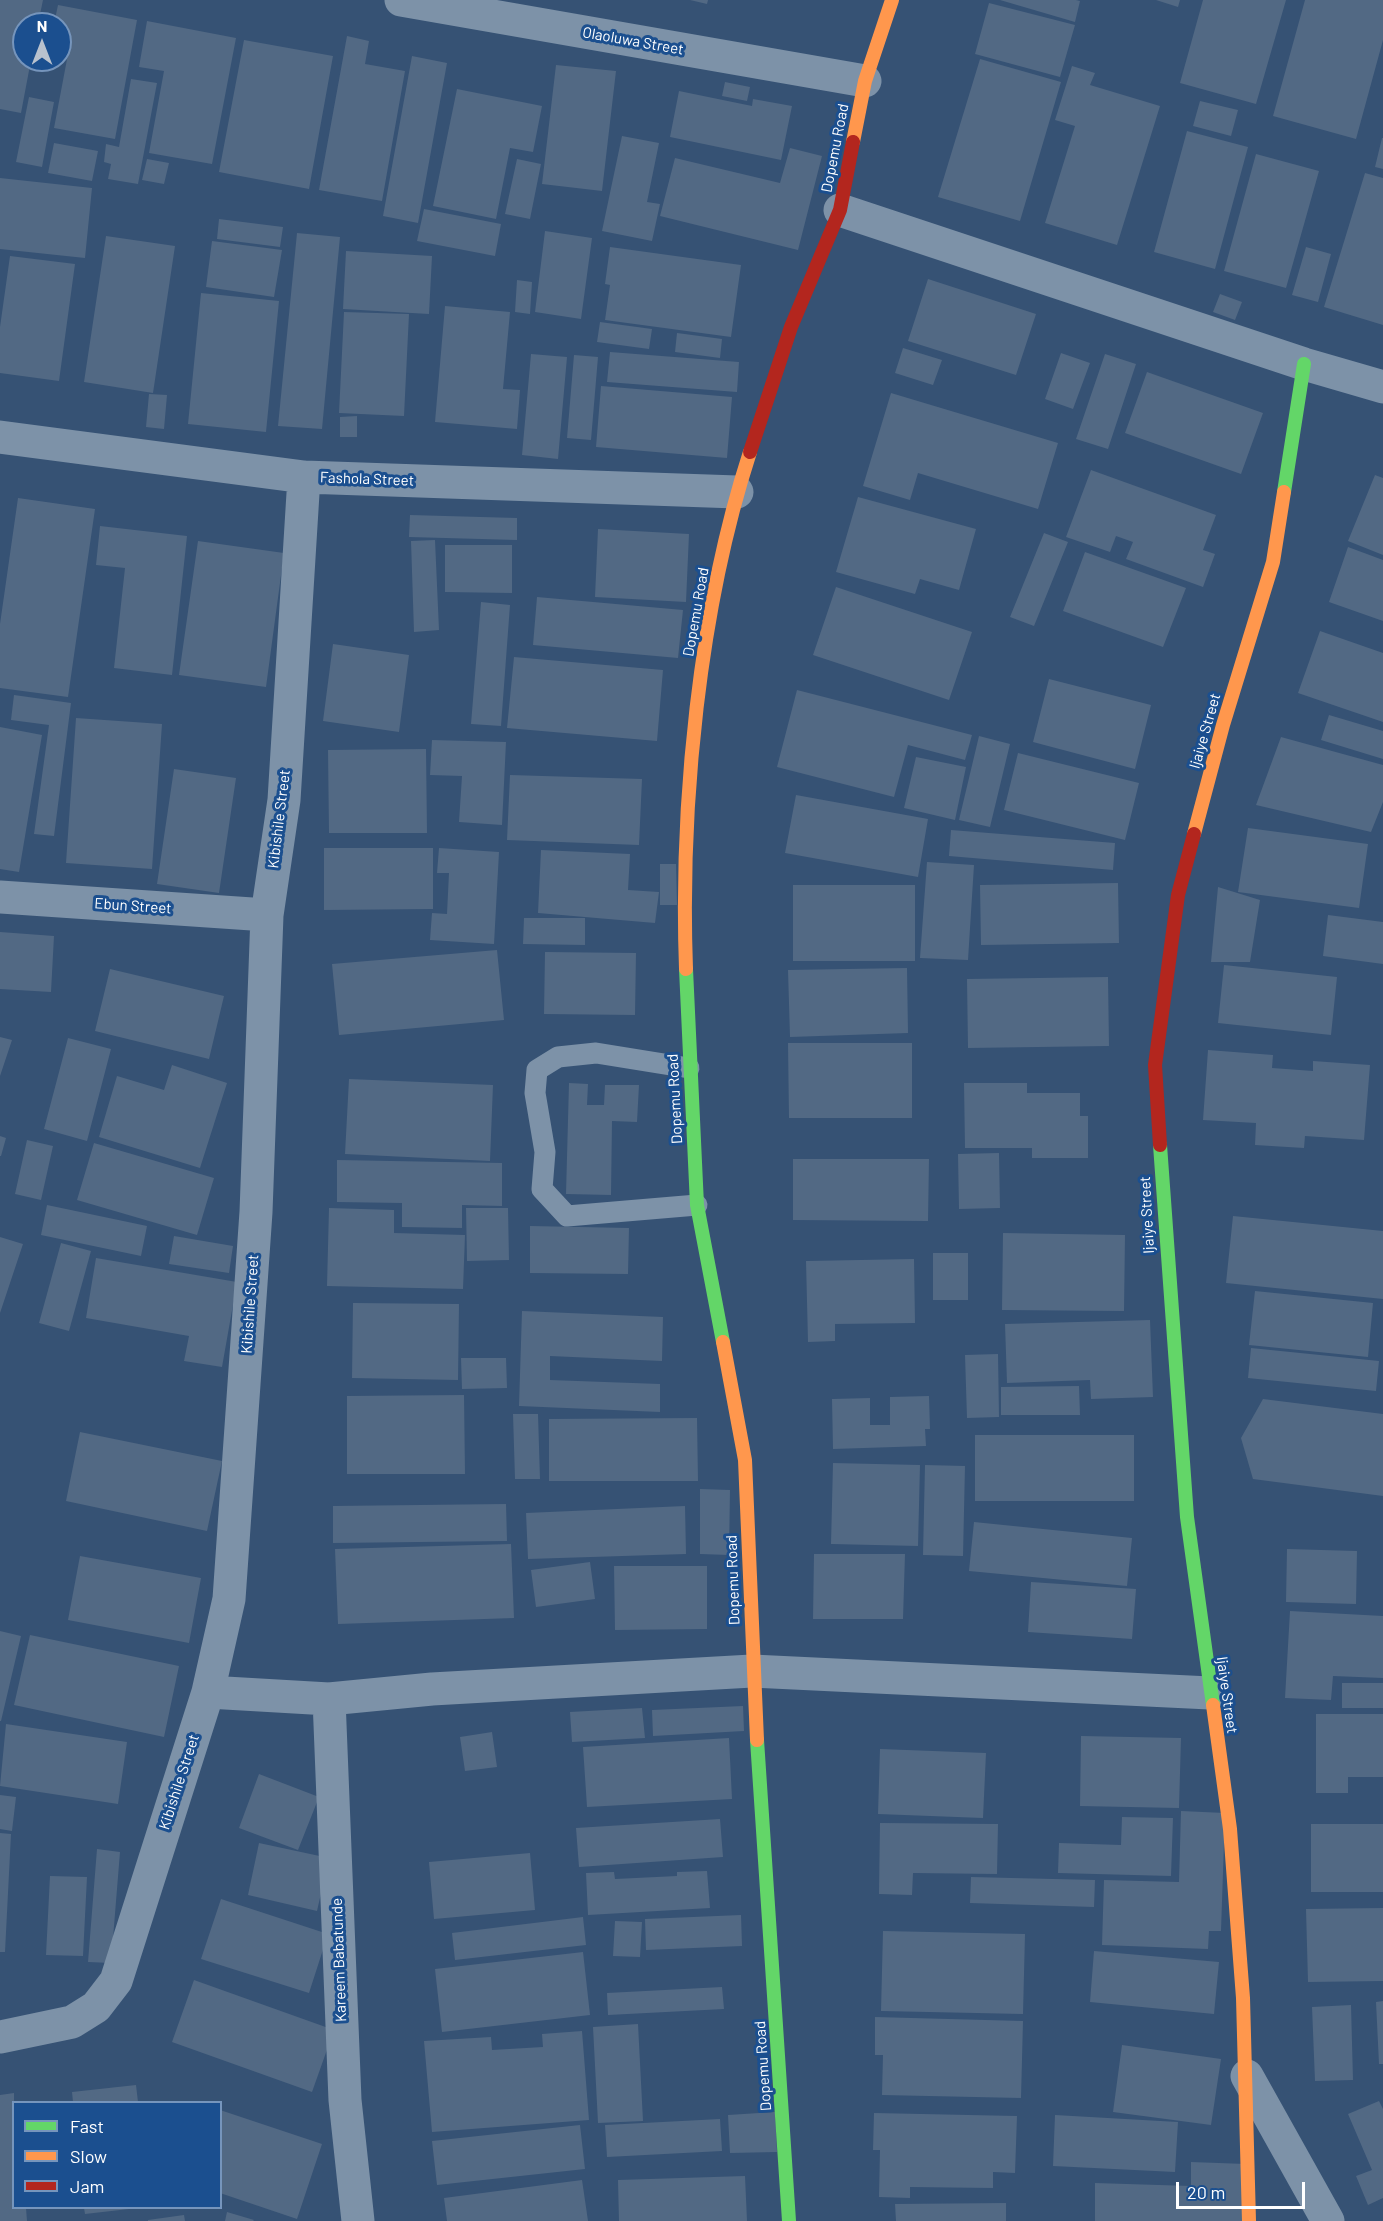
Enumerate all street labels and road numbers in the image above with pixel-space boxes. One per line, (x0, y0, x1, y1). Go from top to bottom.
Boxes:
street label: Olaoluwa Street (581, 23, 685, 59)
street label: Dopemu Road (818, 102, 852, 194)
street label: Fashola Street (320, 468, 414, 490)
street label: Dopemu Road (679, 566, 713, 658)
street label: Ijaiye Street (1186, 691, 1224, 771)
street label: Kibishile Street (264, 769, 294, 869)
street label: Ebun Street (94, 894, 172, 918)
street label: Dopemu Road (664, 1053, 686, 1145)
street label: Ijaiye Street (1136, 1176, 1158, 1254)
street label: Kibishile Street (238, 1254, 262, 1354)
street label: Dopemu Road (722, 1535, 744, 1625)
street label: Ijaiye Street (1213, 1655, 1241, 1735)
street label: Kibishile Street (155, 1732, 203, 1832)
street label: Kareem Babatunde (328, 1898, 350, 2022)
street label: Dopemu Road (751, 2020, 775, 2112)

